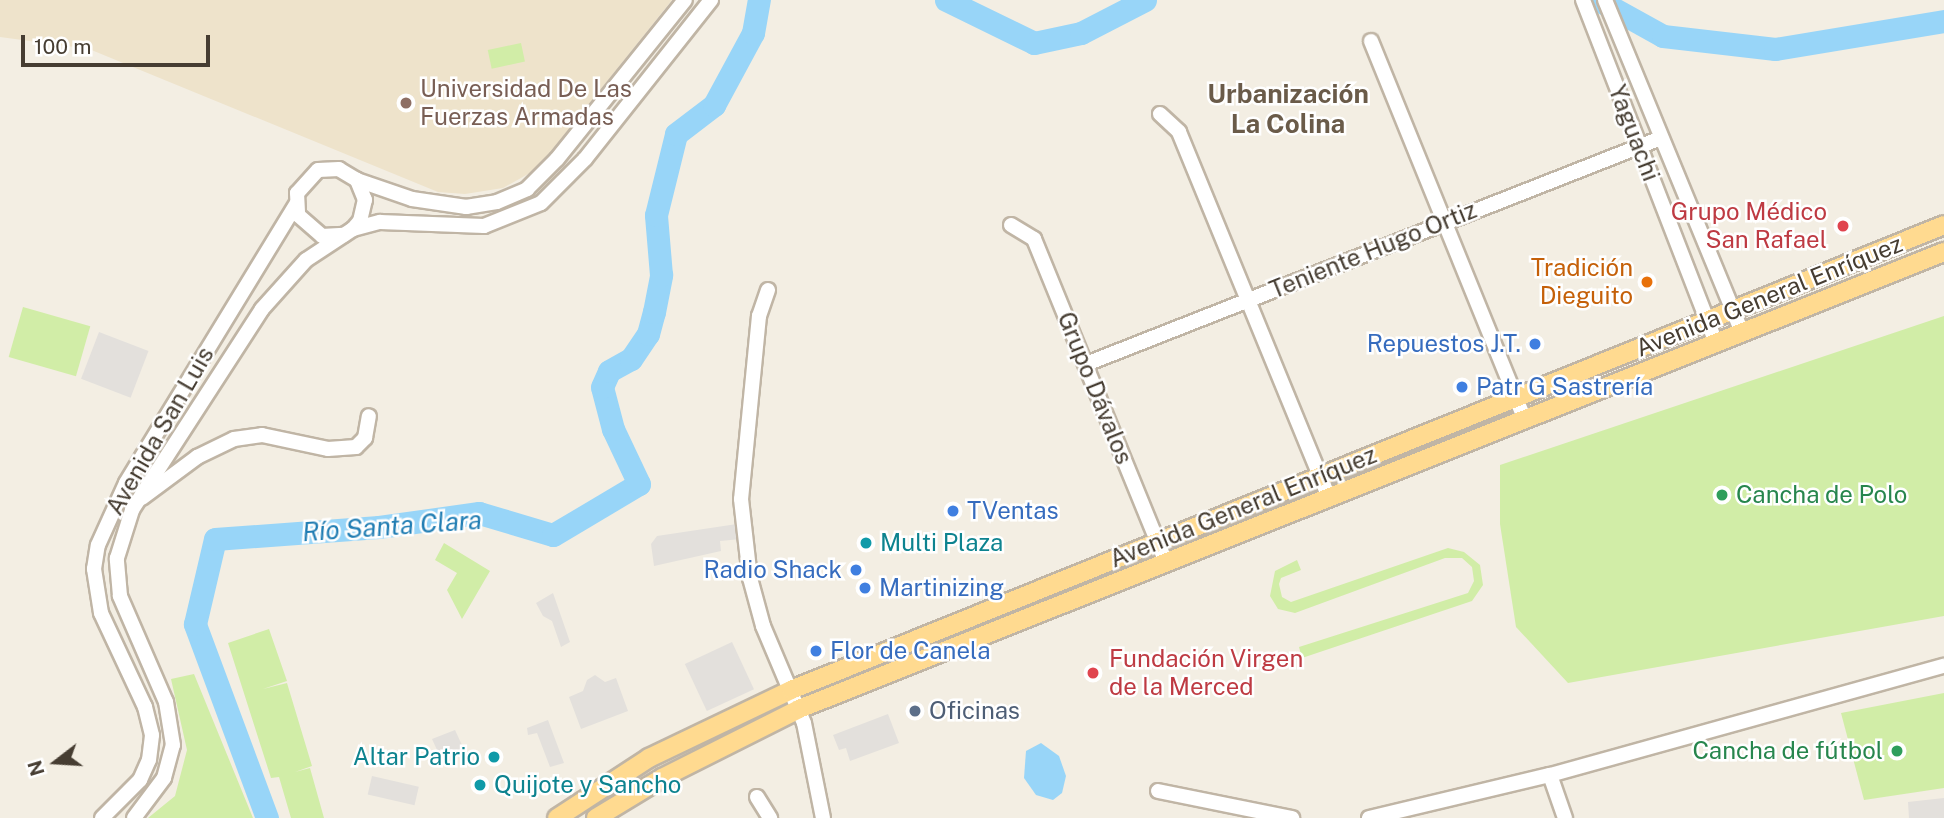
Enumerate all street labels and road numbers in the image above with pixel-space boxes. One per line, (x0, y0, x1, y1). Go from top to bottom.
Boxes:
street label: Yaguachi (1603, 81, 1665, 185)
street label: Teniente Hugo Ortiz (1265, 195, 1481, 305)
street label: Avenida General Enríquez (1632, 229, 1906, 363)
street label: Grupo Dávalos (1051, 308, 1139, 468)
street label: Avenida San Luis (100, 342, 220, 520)
street label: Avenida General Enríquez (1106, 440, 1380, 574)

